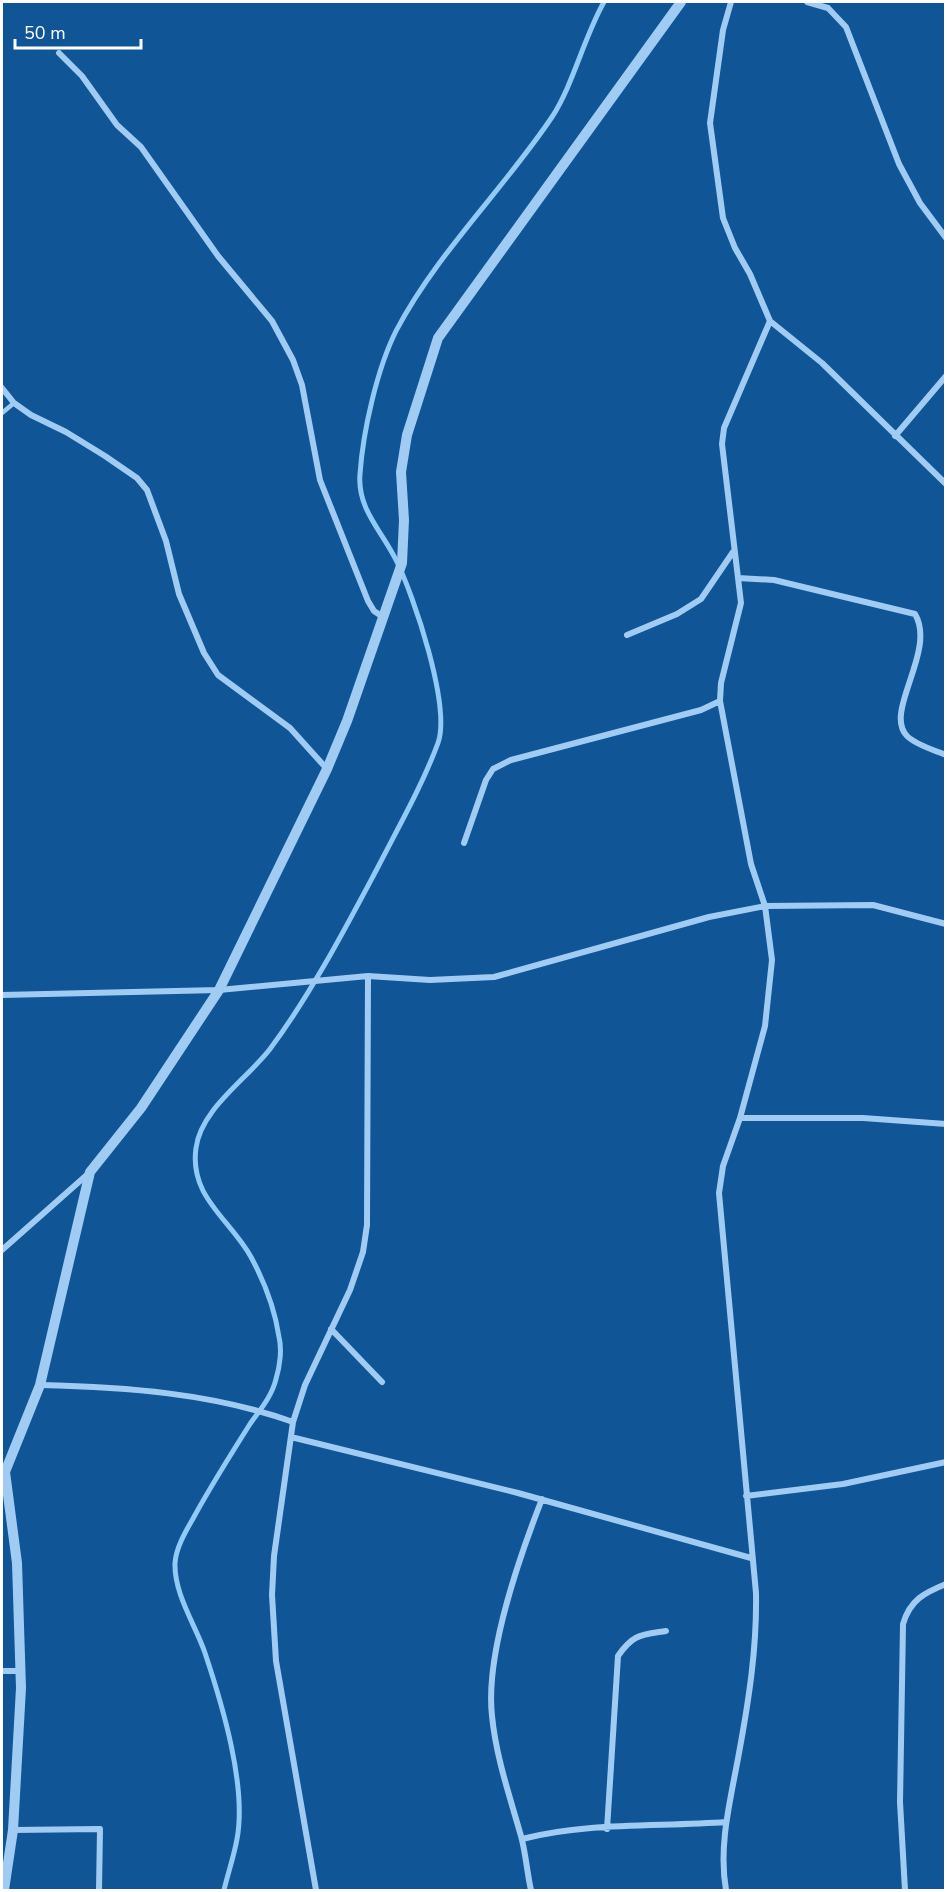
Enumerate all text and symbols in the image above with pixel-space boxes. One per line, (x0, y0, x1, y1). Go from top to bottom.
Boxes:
scale bar (15, 12, 141, 50)
text: 50 m (24, 21, 66, 45)

